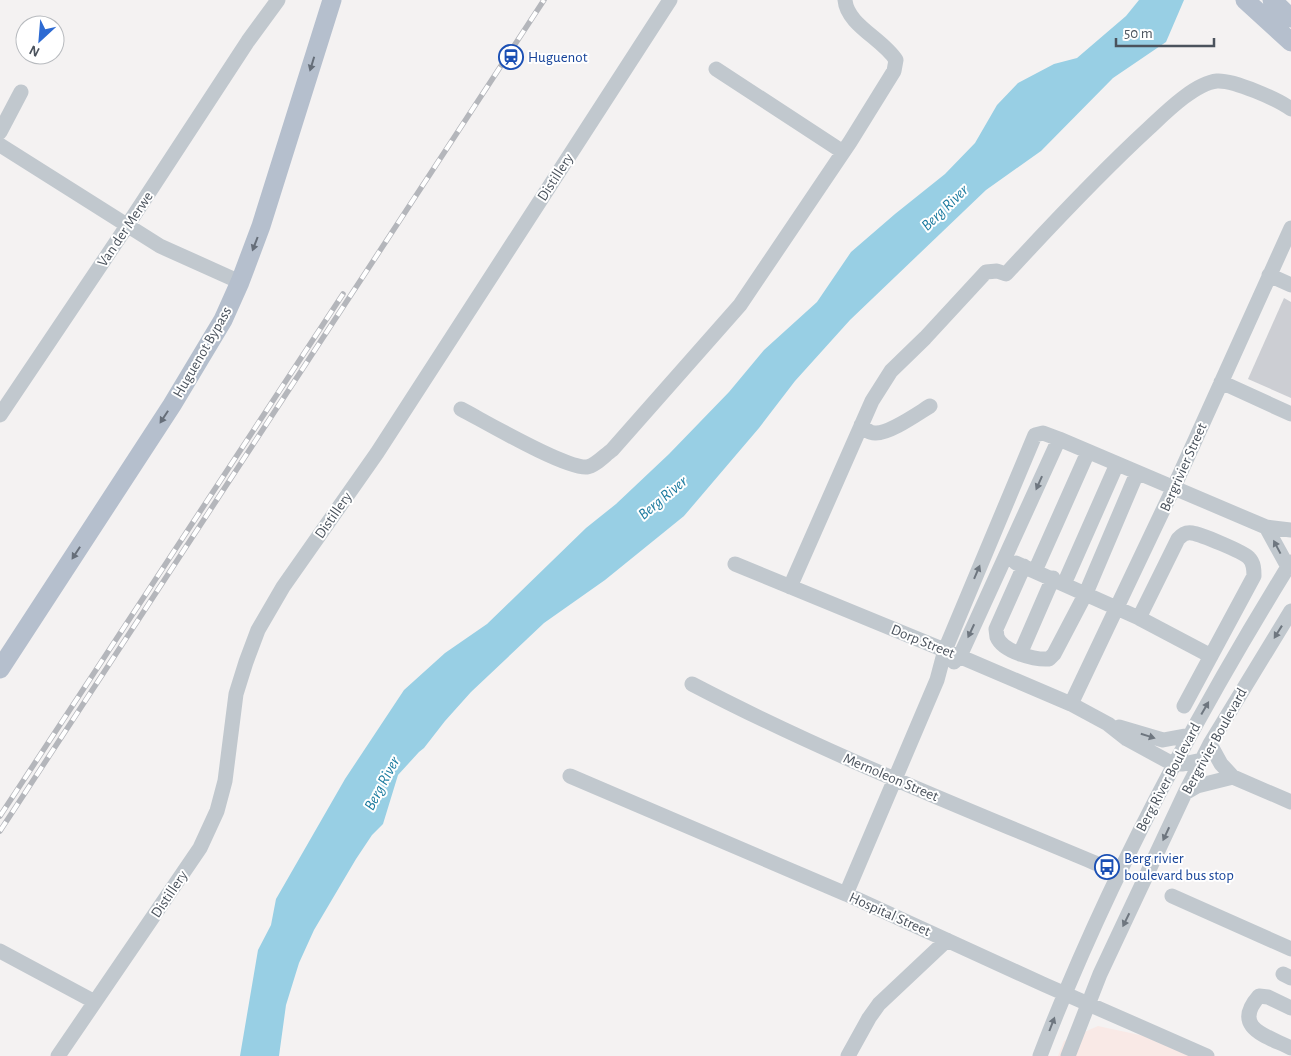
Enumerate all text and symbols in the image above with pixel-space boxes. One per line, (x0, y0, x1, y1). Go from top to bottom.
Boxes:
north arrow (15, 15, 65, 65)
scale bar (1116, 15, 1214, 47)
text: 50 m (1124, 26, 1153, 41)
text: N (27, 42, 42, 59)
station icon: Huguenot (498, 44, 524, 70)
place label: Huguenot (528, 50, 588, 65)
one-way arrow (308, 57, 315, 72)
street label: Distillery (535, 150, 576, 204)
water label: Berg River (918, 181, 972, 234)
street label: Van der Merwe (95, 189, 156, 270)
one-way arrow (250, 237, 258, 251)
street label: Huguenot Bypass (170, 304, 234, 400)
one-way arrow (159, 410, 169, 423)
street label: Bergrivier Street (1157, 421, 1210, 514)
water label: Berg River (635, 472, 691, 523)
one-way arrow (1034, 476, 1042, 490)
street label: Distillery (312, 489, 355, 541)
one-way arrow (1272, 540, 1281, 554)
one-way arrow (71, 546, 80, 560)
one-way arrow (974, 565, 981, 580)
street label: Dorp Street (889, 622, 957, 661)
one-way arrow (967, 624, 975, 638)
one-way arrow (1274, 625, 1283, 638)
street label: Bergrivier Boulevard (1179, 686, 1250, 797)
one-way arrow (1200, 702, 1209, 715)
street label: Berg River Boulevard (1133, 720, 1204, 834)
one-way arrow (1141, 733, 1156, 740)
street label: Mernoleon Street (841, 751, 941, 804)
water label: Berg River (361, 753, 403, 813)
one-way arrow (1162, 827, 1170, 841)
place label: Berg rivier boulevard bus stop (1124, 851, 1234, 883)
bus stop icon: Berg rivier boulevard bus stop (1094, 854, 1120, 880)
street label: Distillery (148, 868, 191, 920)
street label: Hospital Street (847, 890, 933, 939)
one-way arrow (1121, 913, 1129, 927)
one-way arrow (1048, 1017, 1056, 1032)

